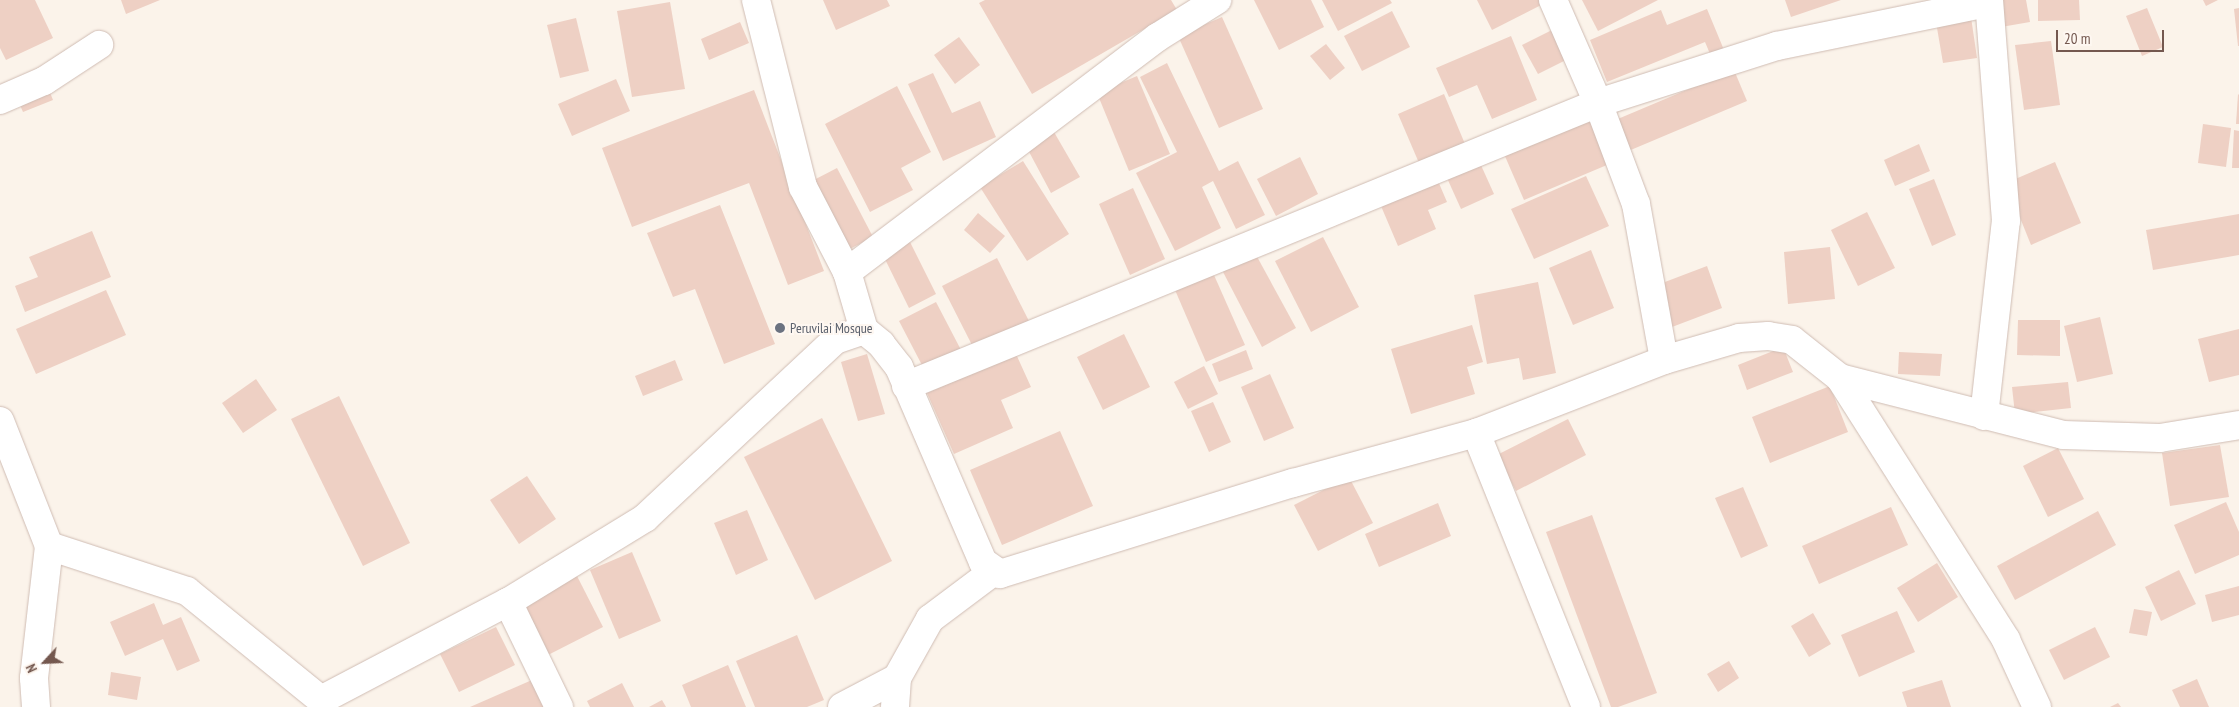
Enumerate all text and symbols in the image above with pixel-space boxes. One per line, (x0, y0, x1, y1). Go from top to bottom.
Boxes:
scale bar (2059, 20, 2166, 52)
text: 20 m (2064, 29, 2090, 48)
place label: Peruvilai Mosque (790, 320, 873, 336)
marker: Peruvilai Mosque (774, 322, 786, 334)
north arrow (20, 637, 70, 687)
text: N (22, 661, 41, 676)

